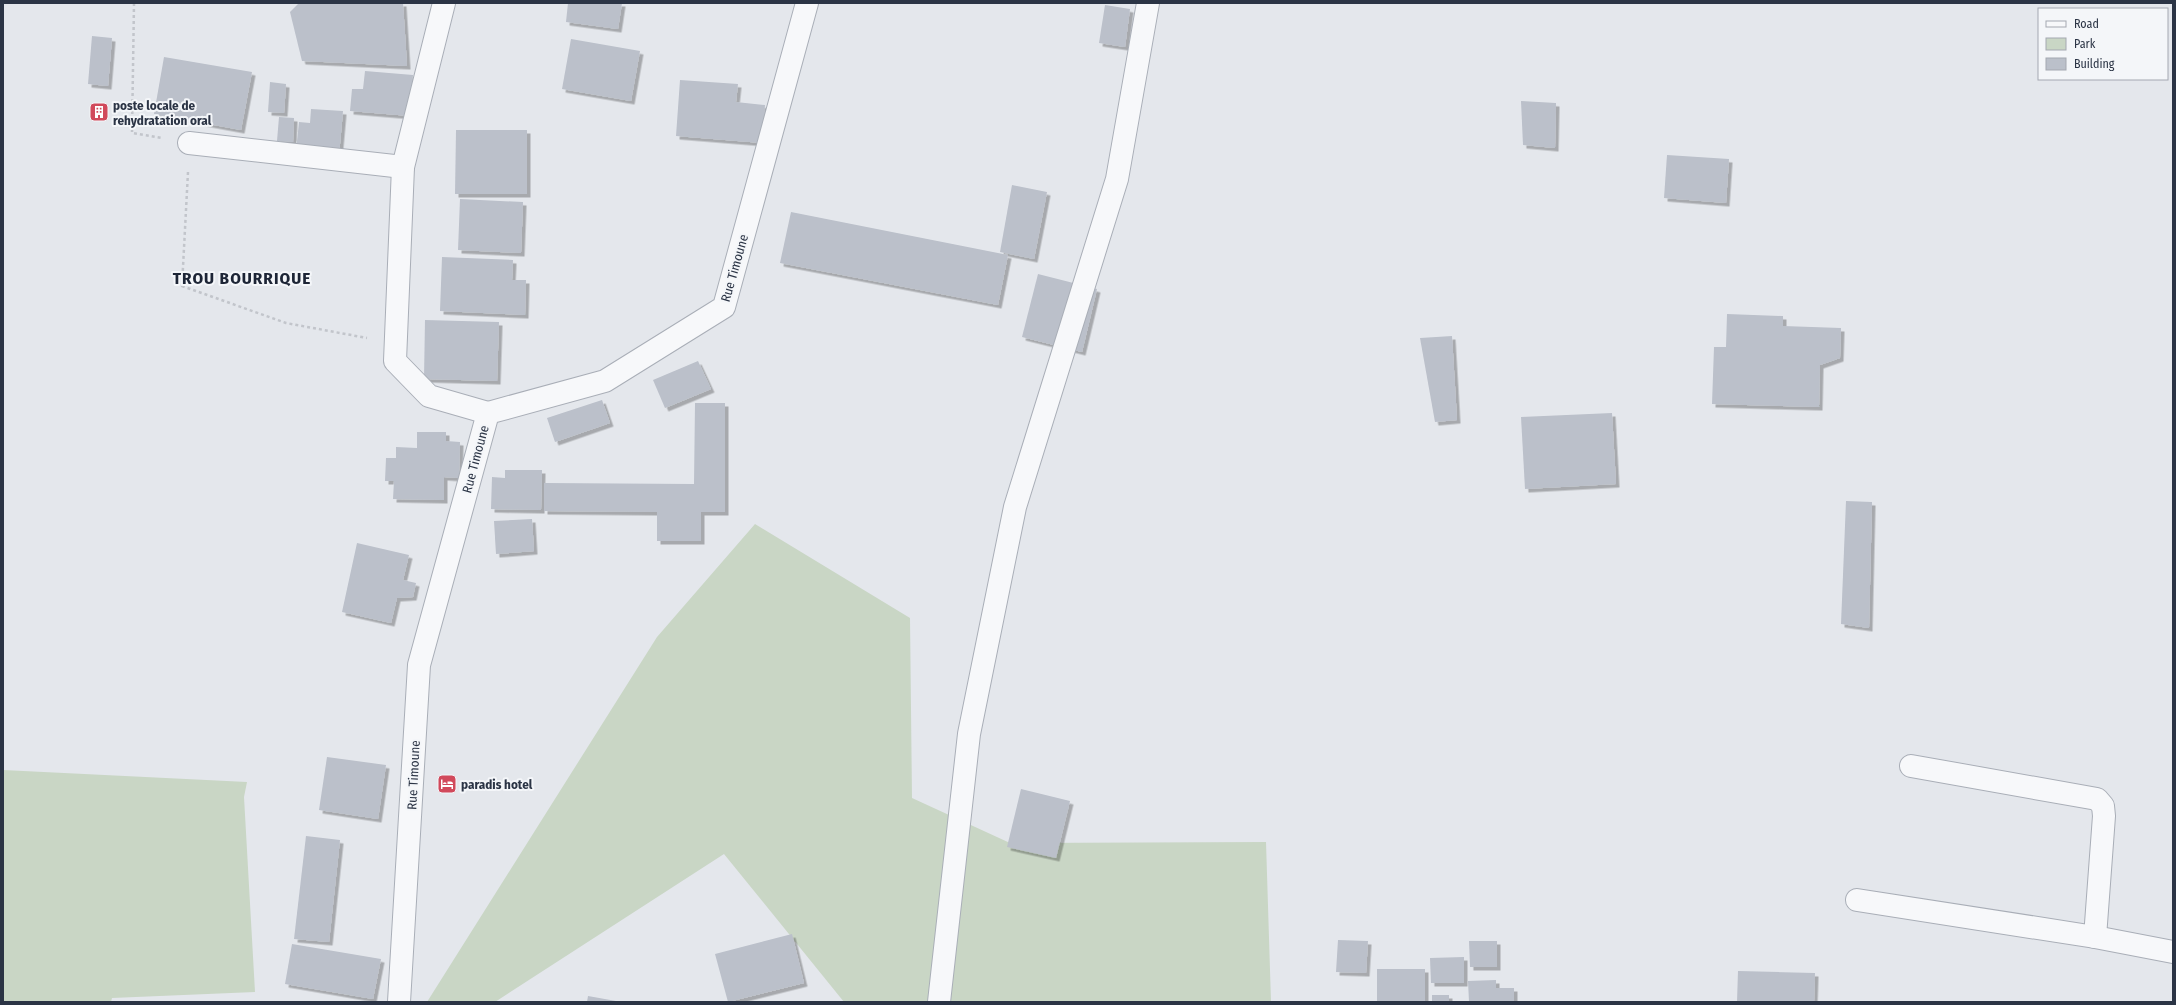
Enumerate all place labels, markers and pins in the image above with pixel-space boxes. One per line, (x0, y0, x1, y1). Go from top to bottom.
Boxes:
place label: poste locale de rehydratation oral (113, 98, 212, 128)
building icon: poste locale de rehydratation oral (88, 101, 110, 123)
hotel icon: paradis hotel (436, 773, 458, 795)
place label: paradis hotel (461, 777, 533, 792)

